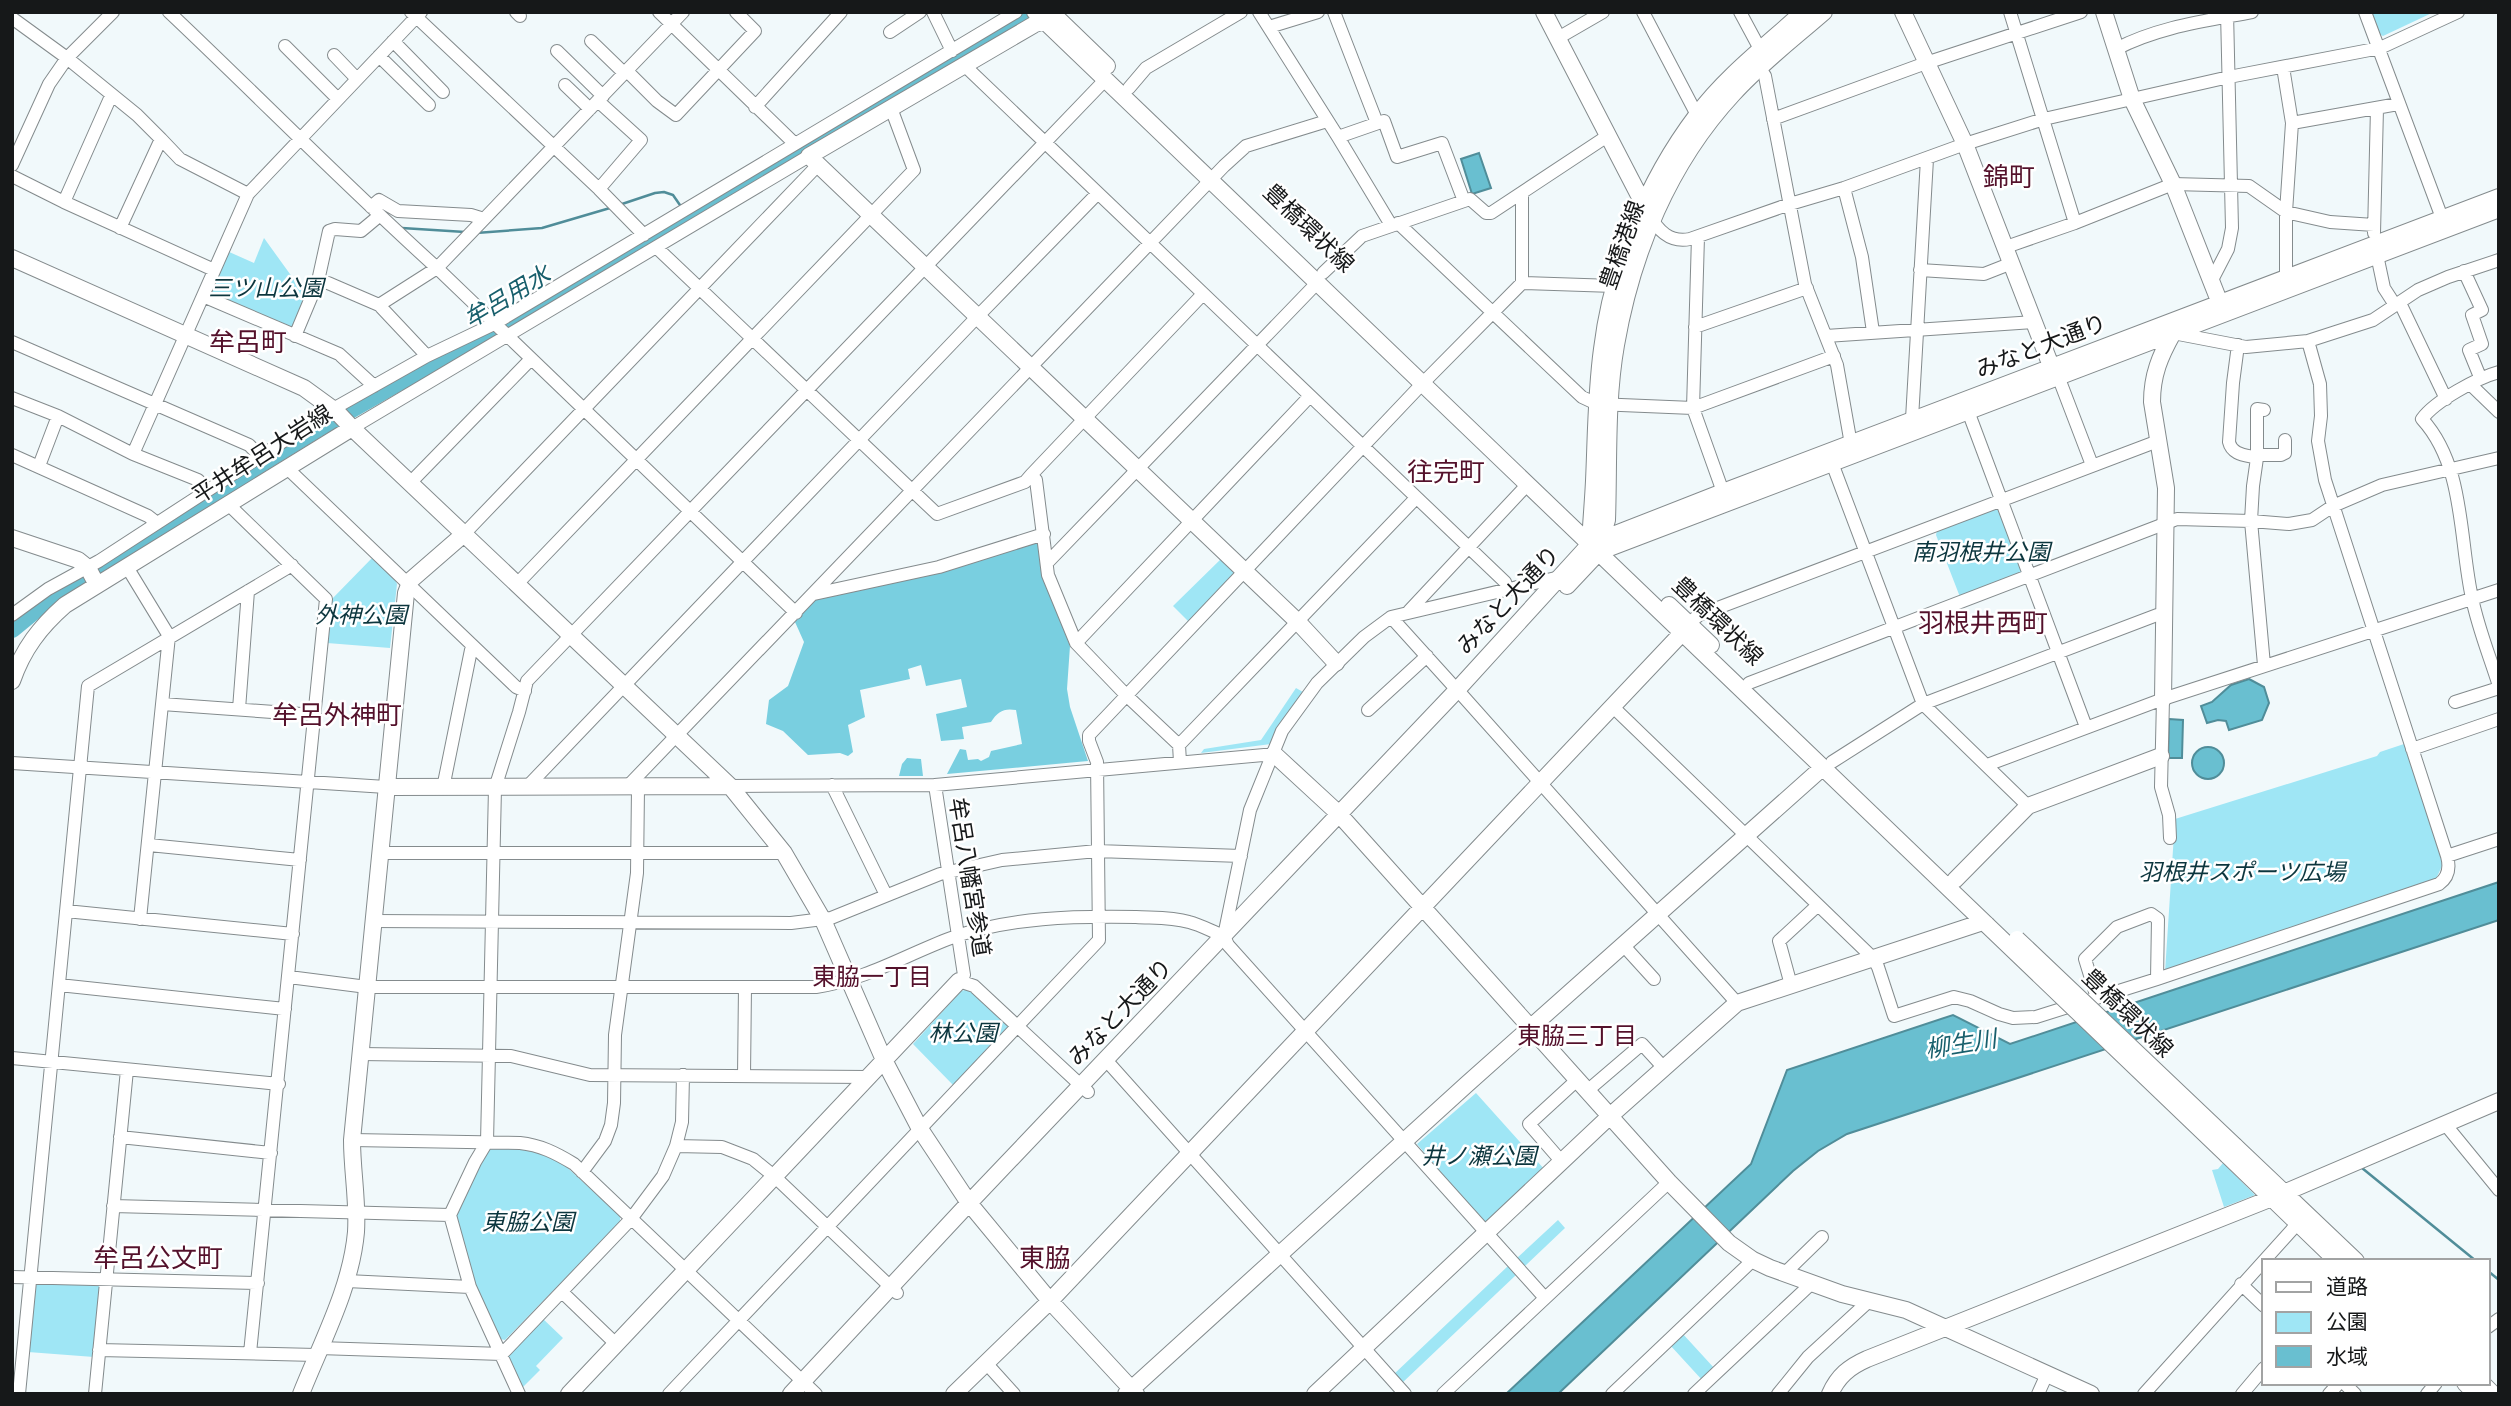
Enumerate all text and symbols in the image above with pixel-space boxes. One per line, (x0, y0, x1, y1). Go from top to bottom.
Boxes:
district label: 錦町 (1983, 161, 2035, 193)
street label: 豊橋環状線 (1258, 178, 1360, 278)
street label: 豊橋港線 (1594, 197, 1650, 293)
water label: 牟呂用水 (458, 258, 558, 334)
park label: 三ツ山公園 (209, 274, 327, 302)
street label: みなと大通り (1972, 308, 2110, 384)
district label: 牟呂町 (209, 326, 287, 358)
street label: 平井牟呂大岩線 (187, 398, 337, 510)
district label: 往完町 (1407, 456, 1485, 488)
park label: 南羽根井公園 (1912, 538, 2053, 566)
street label: みなと大通り (1451, 540, 1565, 660)
street label: 豊橋環状線 (1667, 571, 1769, 671)
park label: 外神公園 (315, 601, 410, 629)
district label: 羽根井西町 (1918, 607, 2048, 639)
district label: 牟呂外神町 (272, 699, 402, 731)
street label: 牟呂八幡宮参道 (944, 795, 996, 959)
park label: 羽根井スポーツ広場 (2139, 858, 2348, 886)
street label: みなと大通り (1062, 953, 1178, 1071)
district label: 東脇一丁目 (812, 962, 932, 991)
street label: 豊橋環状線 (2077, 963, 2179, 1063)
park label: 林公園 (929, 1019, 1001, 1047)
district label: 東脇三丁目 (1517, 1021, 1637, 1050)
water label: 柳生川 (1923, 1023, 2002, 1063)
park label: 井ノ瀬公園 (1422, 1142, 1540, 1170)
park label: 東脇公園 (482, 1208, 577, 1236)
district label: 牟呂公文町 (93, 1242, 223, 1274)
district label: 東脇 (1019, 1242, 1071, 1274)
legend (2262, 1259, 2490, 1385)
text: 道路 (2326, 1274, 2368, 1300)
text: 公園 (2326, 1309, 2368, 1335)
text: 水域 (2326, 1344, 2368, 1370)

